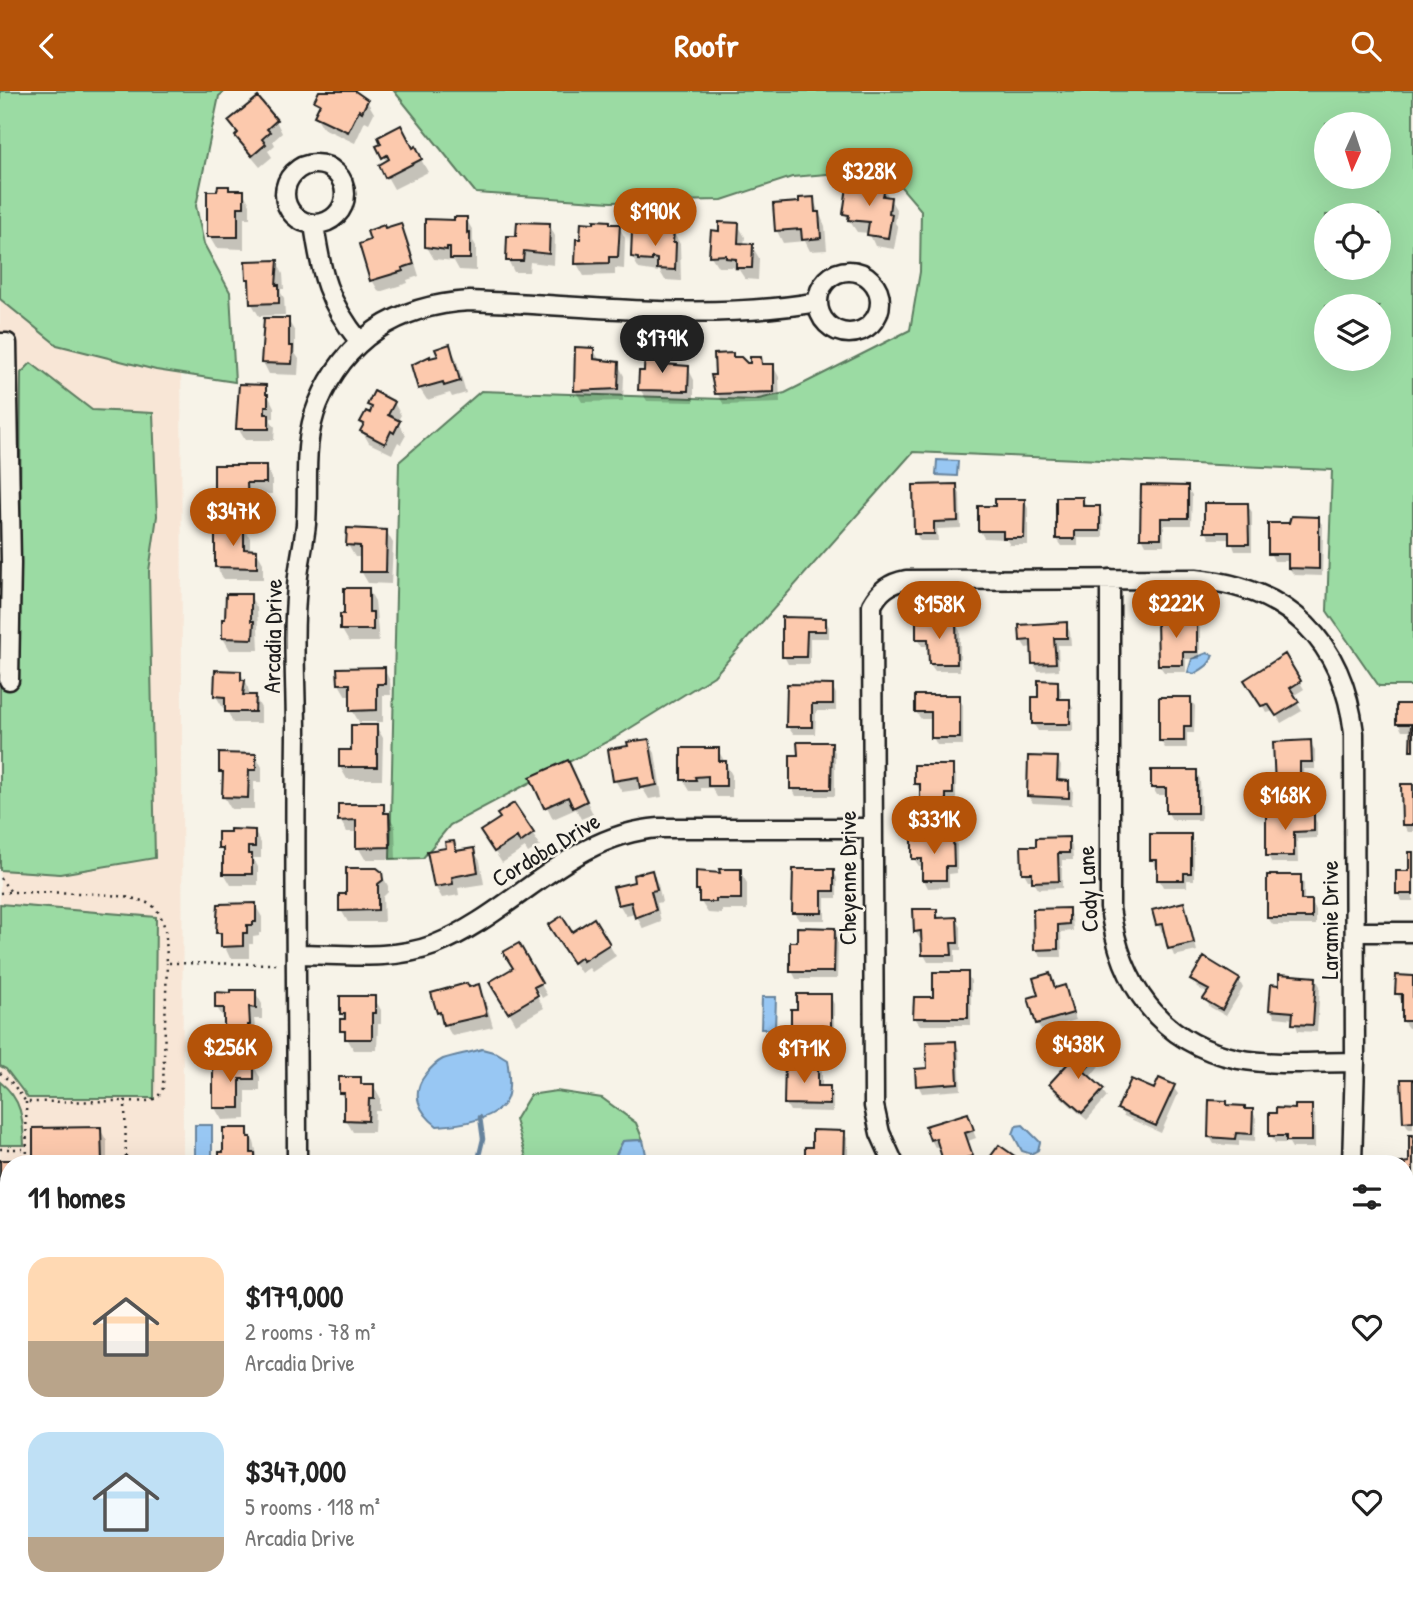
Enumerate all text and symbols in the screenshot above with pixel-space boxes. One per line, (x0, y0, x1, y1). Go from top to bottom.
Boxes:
text: Roofr (674, 24, 739, 67)
icon: back (28, 27, 66, 65)
icon: search (1347, 27, 1385, 65)
north arrow (1314, 112, 1391, 189)
map controls (1314, 112, 1391, 371)
pin: $328K (820, 149, 918, 208)
text: $328K (842, 155, 896, 186)
pin: $190K (606, 188, 704, 248)
text: $190K (630, 195, 680, 226)
button: locate (1314, 203, 1391, 280)
button: layers (1314, 294, 1391, 371)
pin: $179K (613, 315, 711, 375)
text: $179K (636, 322, 688, 353)
pin: $347K (184, 489, 282, 548)
text: $347K (206, 495, 260, 526)
street label: Arcadia Drive (255, 578, 289, 694)
pin: $158K (890, 581, 988, 641)
pin: $222K (1127, 581, 1225, 640)
text: $222K (1148, 587, 1204, 618)
text: $158K (913, 588, 965, 619)
pin: $168K (1236, 773, 1334, 832)
text: $168K (1259, 779, 1311, 810)
pin: $331K (885, 797, 983, 856)
text: $331K (908, 803, 960, 834)
street label: Cordoba Drive (485, 804, 606, 894)
street label: Cheyenne Drive (831, 810, 863, 945)
street label: Cody Lane (1069, 845, 1105, 933)
street label: Laramie Drive (1313, 860, 1345, 979)
pin: $438K (1029, 1021, 1127, 1081)
pin: $256K (181, 1025, 279, 1084)
pin: $171K (755, 1025, 853, 1085)
text: $438K (1052, 1028, 1104, 1059)
text: $256K (203, 1031, 257, 1062)
text: $171K (778, 1032, 830, 1063)
text: 11 homes (28, 1177, 125, 1217)
icon: filters (1348, 1178, 1386, 1216)
text: $179,000 (245, 1276, 343, 1316)
icon: home (84, 1285, 168, 1369)
icon: heart (1348, 1308, 1386, 1346)
text: 2 rooms · 78 m² (245, 1316, 376, 1347)
text: Arcadia Drive (245, 1347, 355, 1378)
text: $347,000 (245, 1451, 346, 1491)
icon: home (84, 1460, 168, 1544)
icon: heart (1348, 1483, 1386, 1521)
text: 5 rooms · 118 m² (245, 1491, 380, 1522)
text: Arcadia Drive (245, 1522, 355, 1553)

